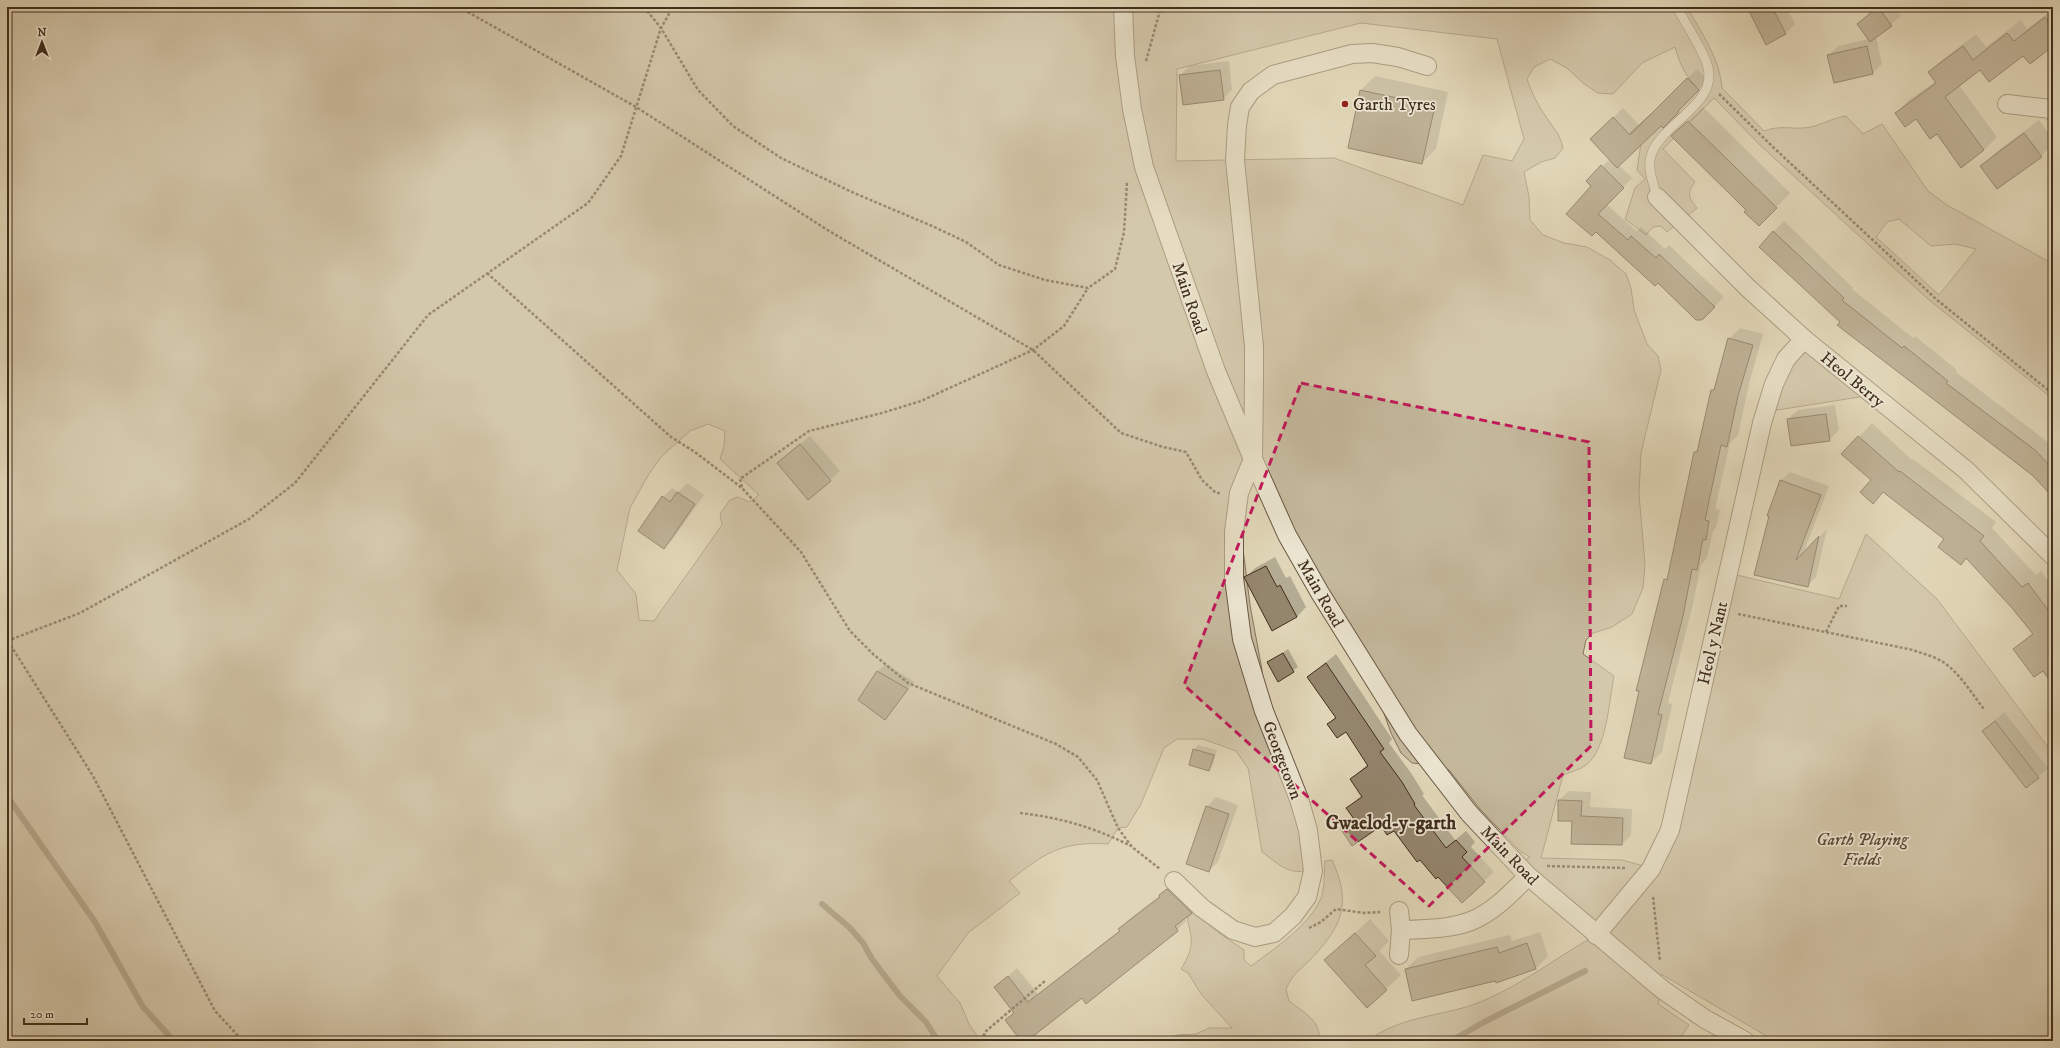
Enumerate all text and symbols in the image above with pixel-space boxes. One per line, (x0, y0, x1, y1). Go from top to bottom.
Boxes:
north arrow (22, 22, 62, 62)
text: N (37, 26, 47, 40)
place label: Garth Tyres (1353, 94, 1436, 116)
marker: Garth Tyres (1340, 99, 1350, 109)
street label: Main Road (1166, 259, 1212, 338)
street label: Heol Berry (1816, 347, 1890, 413)
street label: Main Road (1292, 556, 1349, 632)
street label: Heol y Nant (1693, 599, 1733, 687)
street label: Georgetown (1257, 718, 1307, 803)
district label: Gwaelod-y-garth (1326, 812, 1457, 835)
street label: Main Road (1475, 821, 1544, 891)
park label: Garth Playing Fields (1816, 829, 1910, 871)
scale bar (24, 1000, 87, 1026)
text: 20 m (30, 1007, 54, 1022)

